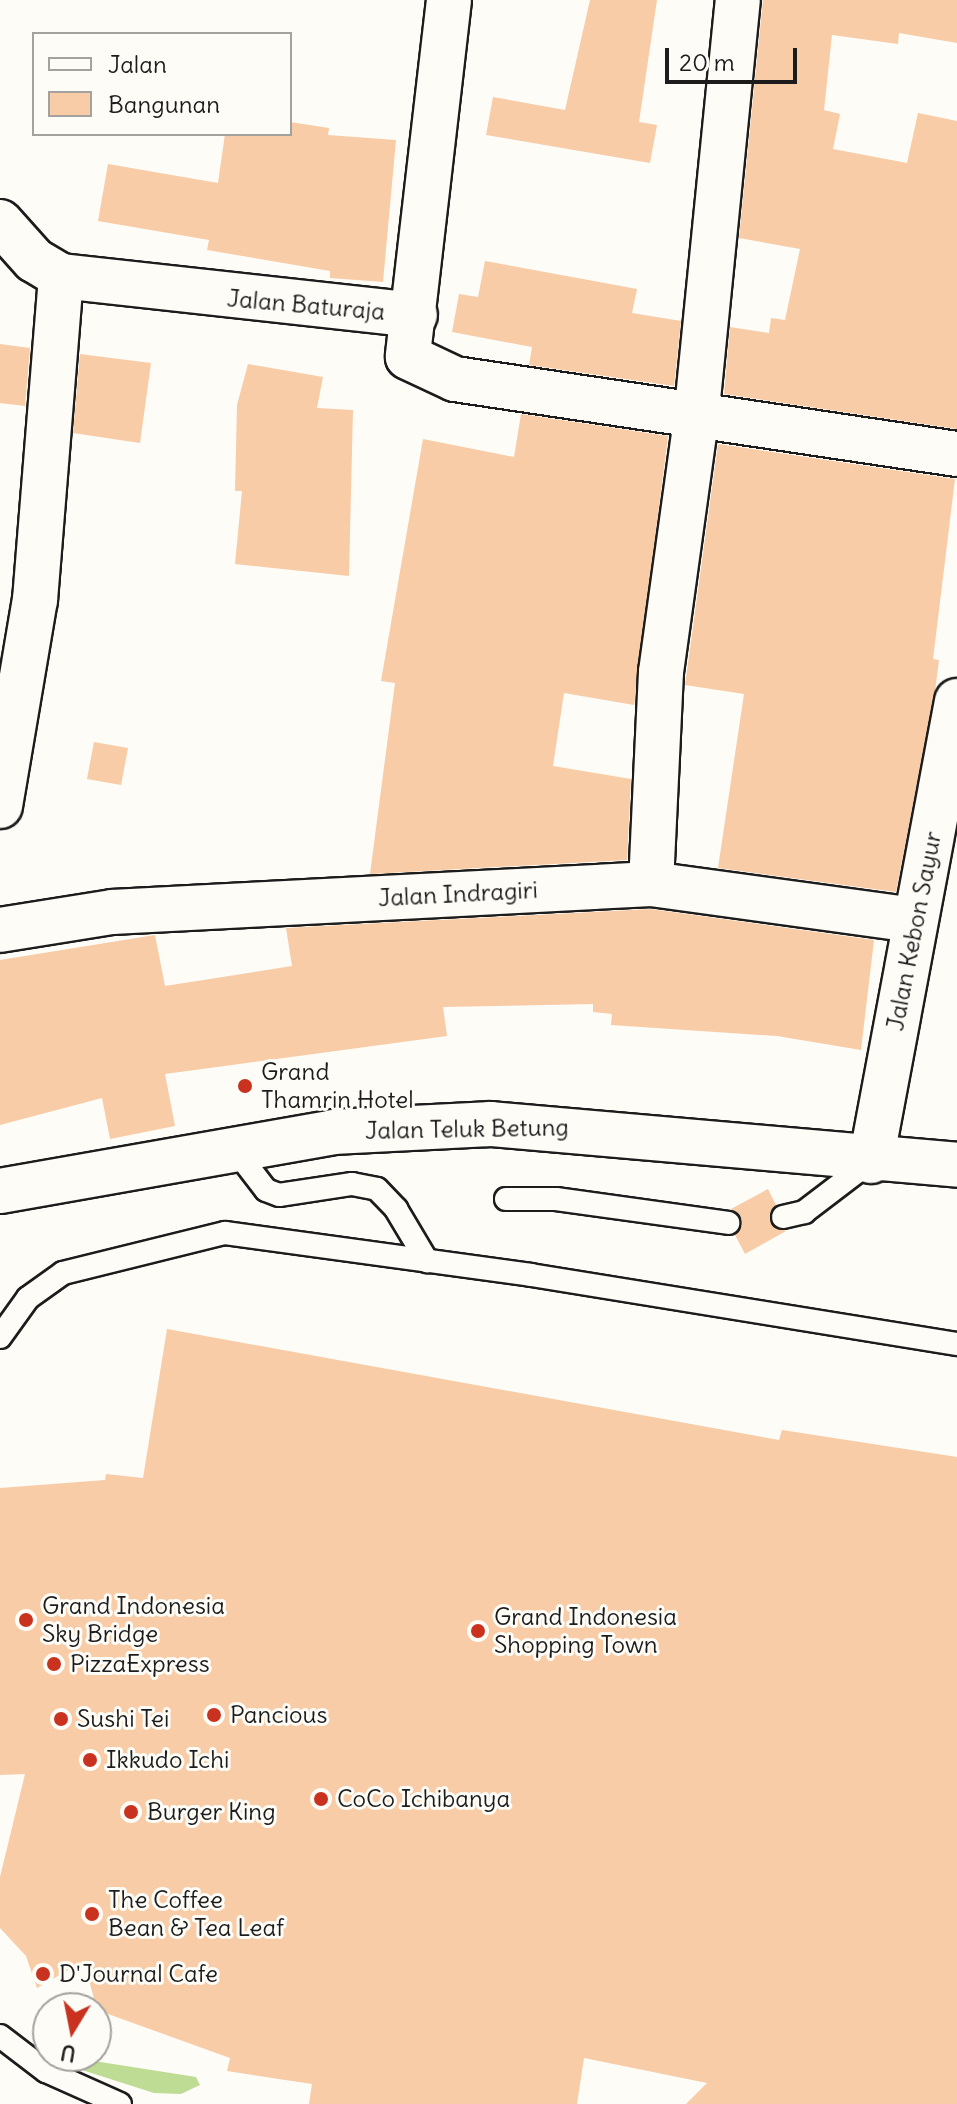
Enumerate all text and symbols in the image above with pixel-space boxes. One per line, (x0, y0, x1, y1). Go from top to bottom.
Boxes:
legend (32, 32, 292, 136)
scale bar (669, 32, 801, 82)
text: 20 m (679, 47, 735, 77)
text: Jalan (108, 49, 167, 79)
text: Bangunan (108, 89, 220, 119)
street label: Jalan Baturaja (226, 284, 386, 326)
street label: Jalan Kebon Sayur (881, 829, 947, 1033)
street label: Jalan Indragiri (377, 875, 539, 913)
place label: Grand Thamrin Hotel (261, 1058, 414, 1114)
marker: Grand Thamrin Hotel (236, 1077, 254, 1095)
street label: Jalan Teluk Betung (365, 1113, 569, 1145)
place label: Grand Indonesia Sky Bridge (42, 1592, 225, 1648)
place label: Grand Indonesia Shopping Town (494, 1603, 677, 1659)
marker: Grand Indonesia Sky Bridge (17, 1611, 35, 1629)
marker: Grand Indonesia Shopping Town (469, 1622, 487, 1640)
place label: PizzaExpress (70, 1650, 210, 1678)
marker: PizzaExpress (45, 1655, 63, 1673)
place label: Pancious (230, 1701, 327, 1729)
place label: Sushi Tei (77, 1705, 169, 1733)
marker: Pancious (205, 1706, 223, 1724)
marker: Sushi Tei (52, 1710, 70, 1728)
place label: Ikkudo Ichi (106, 1746, 229, 1774)
marker: Ikkudo Ichi (81, 1751, 99, 1769)
place label: CoCo Ichibanya (337, 1785, 510, 1813)
marker: CoCo Ichibanya (312, 1790, 330, 1808)
place label: Burger King (147, 1798, 276, 1826)
marker: Burger King (122, 1803, 140, 1821)
place label: The Coffee Bean & Tea Leaf (108, 1886, 284, 1942)
marker: The Coffee Bean & Tea Leaf (83, 1905, 101, 1923)
place label: D'Journal Cafe (59, 1960, 218, 1988)
marker: D'Journal Cafe (34, 1965, 52, 1983)
north arrow (32, 1992, 112, 2072)
text: U (58, 2039, 78, 2069)

